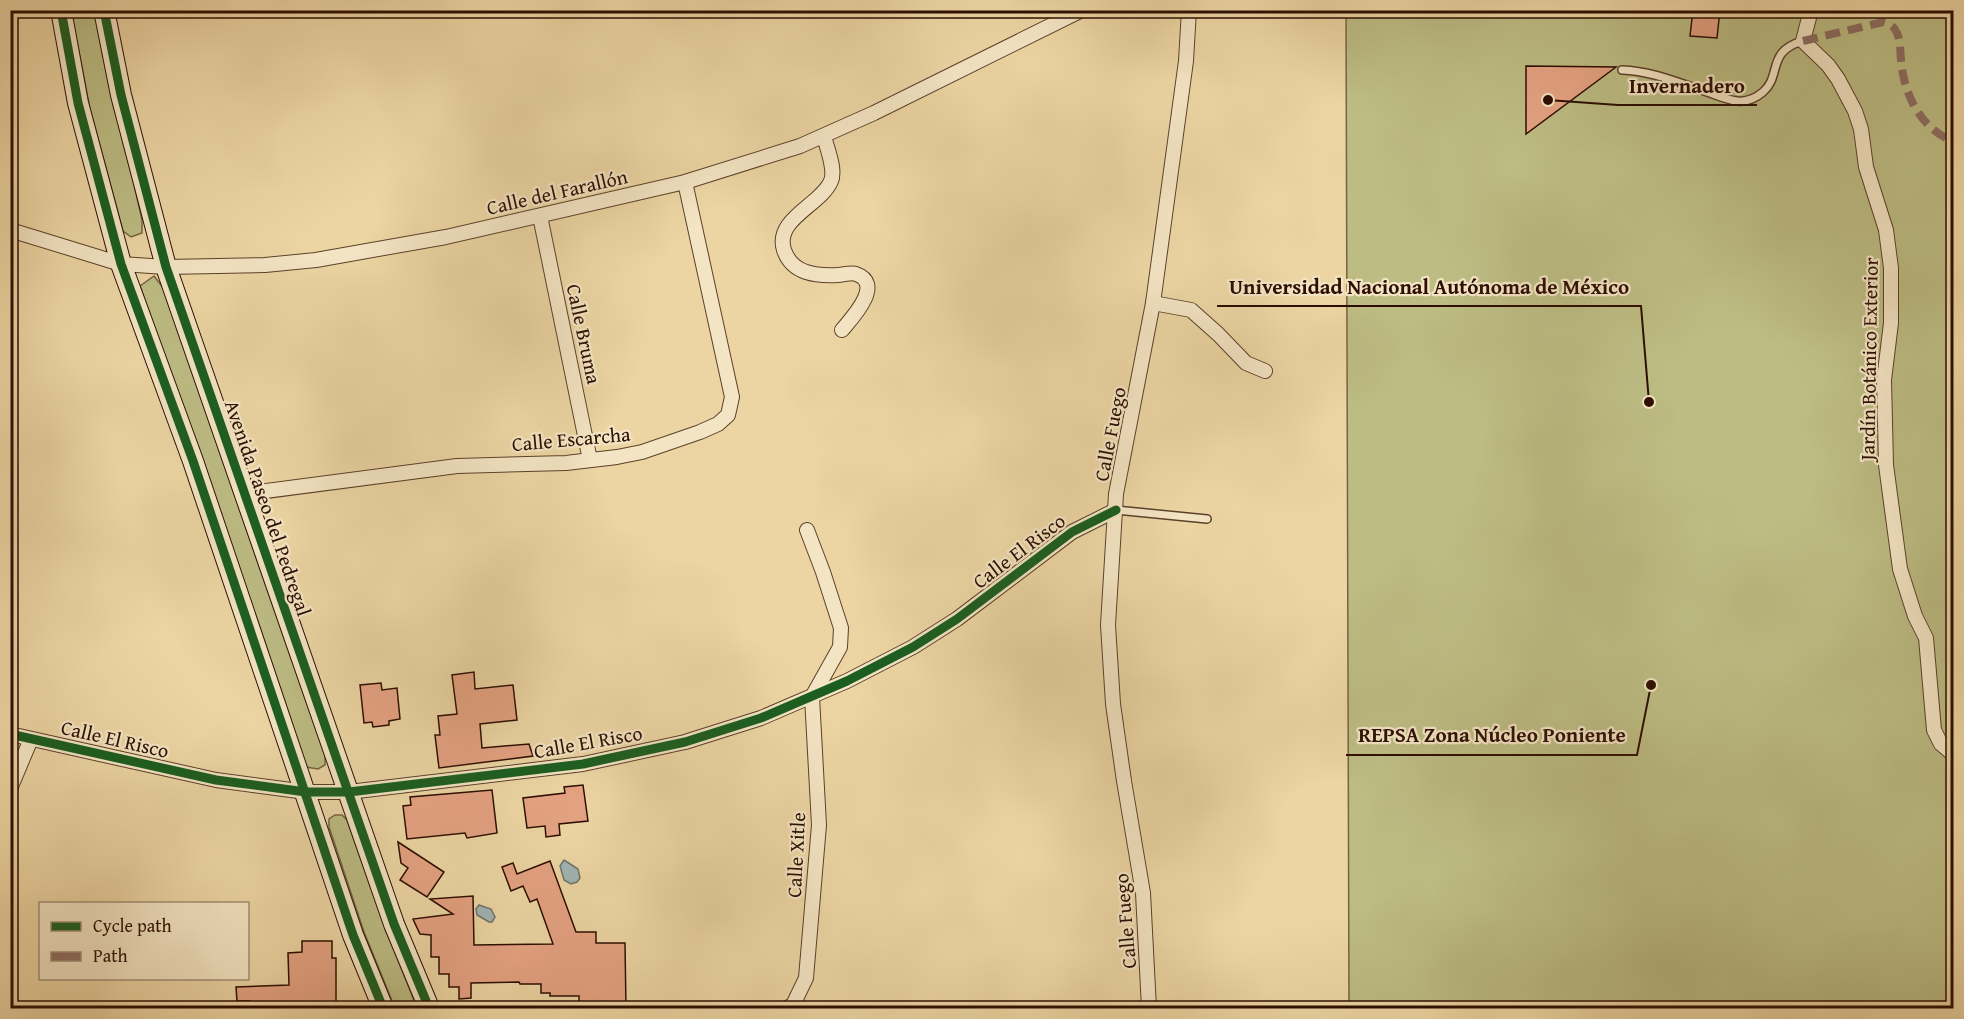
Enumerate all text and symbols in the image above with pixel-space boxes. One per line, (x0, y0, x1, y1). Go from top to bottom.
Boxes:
callout: Invernadero (1618, 66, 1757, 105)
text: Invernadero (1629, 70, 1745, 101)
street label: Calle del Farallón (483, 161, 630, 222)
street label: Jardín Botánico Exterior (1852, 257, 1885, 464)
callout: Universidad Nacional Autónoma de México (1217, 267, 1641, 306)
text: Universidad Nacional Autónoma de México (1229, 271, 1629, 302)
street label: Calle Bruma (560, 281, 609, 387)
street label: Calle Fuego (1086, 384, 1133, 484)
street label: Avenida Paseo del Pedregal (218, 396, 319, 620)
street label: Calle Escarcha (510, 419, 632, 458)
street label: Calle El Risco (966, 506, 1071, 595)
street label: Calle El Risco (58, 712, 172, 765)
callout: REPSA Zona Núcleo Poniente (1346, 716, 1637, 755)
street label: Calle El Risco (531, 718, 644, 765)
text: REPSA Zona Núcleo Poniente (1358, 719, 1626, 750)
street label: Calle Xitle (779, 812, 812, 898)
street label: Calle Fuego (1106, 872, 1143, 970)
legend (39, 902, 249, 980)
text: Cycle path (93, 912, 172, 939)
text: Path (93, 942, 128, 969)

